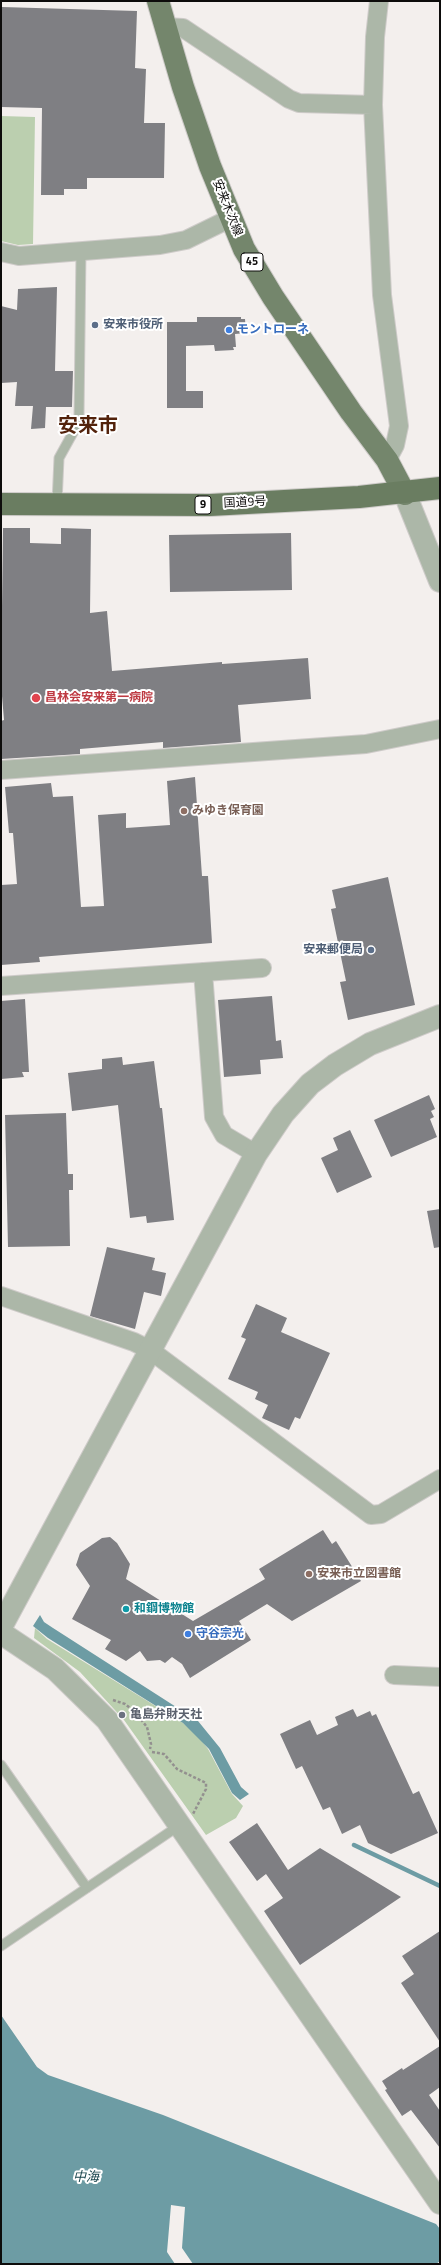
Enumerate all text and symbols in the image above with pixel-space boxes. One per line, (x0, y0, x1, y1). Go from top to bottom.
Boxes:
street label: 安来木次線 (209, 177, 245, 239)
road number: 45 (241, 253, 263, 271)
place label: 安来市役所 (103, 318, 163, 332)
marker: 安来市役所 (90, 320, 100, 330)
place label: モントローネ (237, 323, 309, 337)
marker: モントローネ (224, 325, 234, 335)
district label: 安来市 (58, 415, 118, 439)
street label: 国道9号 (223, 495, 267, 511)
road number: 9 (195, 496, 211, 514)
place label: 昌林会安来第一病院 (45, 691, 153, 705)
marker: 昌林会安来第一病院 (30, 692, 42, 704)
place label: みゆき保育園 (192, 804, 264, 818)
marker: みゆき保育園 (179, 806, 189, 816)
place label: 安来郵便局 (303, 943, 363, 957)
marker: 安来郵便局 (366, 945, 376, 955)
place label: 安来市立図書館 (317, 1567, 401, 1581)
marker: 安来市立図書館 (304, 1569, 314, 1579)
place label: 和鋼博物館 (134, 1602, 194, 1616)
marker: 和鋼博物館 (121, 1604, 131, 1614)
place label: 守谷宗光 (196, 1627, 244, 1641)
marker: 守谷宗光 (183, 1629, 193, 1639)
place label: 亀島弁財天社 (130, 1708, 202, 1722)
marker: 亀島弁財天社 (117, 1710, 127, 1720)
water label: 中海 (73, 2170, 99, 2186)

